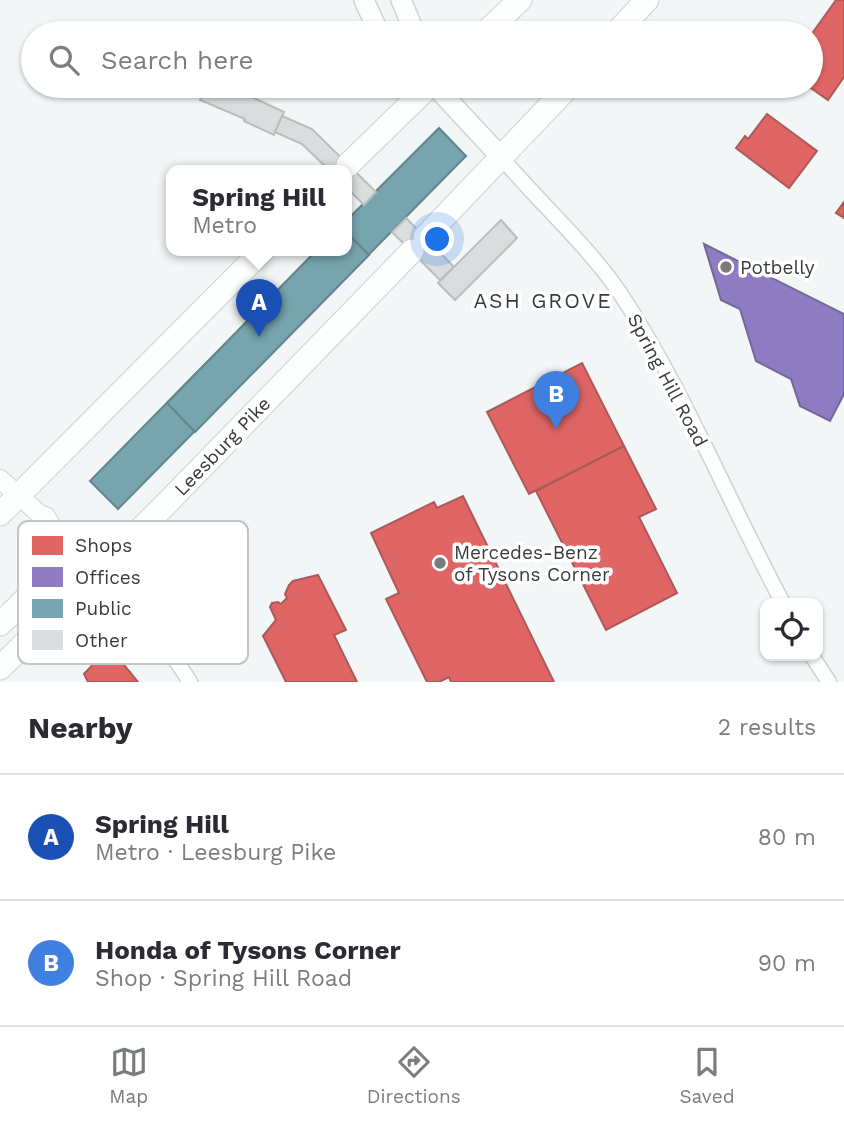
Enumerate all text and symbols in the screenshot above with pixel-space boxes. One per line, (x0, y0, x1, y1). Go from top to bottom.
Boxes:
search box (21, 21, 823, 98)
icon: search (45, 41, 83, 79)
text: Search here (101, 45, 253, 75)
popup (166, 165, 352, 256)
text: Spring Hill (192, 182, 326, 212)
text: Metro (192, 212, 257, 239)
your location (420, 222, 454, 256)
place label: Potbelly (740, 256, 815, 279)
marker: Potbelly (718, 259, 734, 275)
pin: A (236, 279, 282, 337)
district label: ASH GROVE (473, 288, 613, 313)
street label: Spring Hill Road (623, 310, 712, 451)
pin: B (533, 371, 579, 429)
street label: Leesburg Pike (169, 392, 275, 501)
legend (18, 521, 248, 664)
text: Shops (75, 534, 132, 557)
place label: Mercedes-Benz of Tysons Corner (454, 541, 610, 586)
marker: Mercedes-Benz of Tysons Corner (432, 555, 448, 571)
text: Offices (75, 566, 141, 589)
text: Public (75, 597, 132, 620)
map controls (760, 598, 823, 661)
button: locate (760, 598, 823, 661)
text: Other (75, 629, 128, 652)
text: Nearby (28, 710, 133, 745)
text: 2 results (718, 714, 816, 741)
text: Spring Hill (95, 809, 229, 839)
text: A (43, 824, 59, 851)
text: 80 m (758, 824, 816, 851)
text: Metro · Leesburg Pike (95, 839, 336, 866)
text: Honda of Tysons Corner (95, 935, 401, 965)
text: B (43, 950, 59, 977)
text: 90 m (758, 950, 816, 977)
text: Shop · Spring Hill Road (95, 965, 352, 992)
tab: Map (109, 1043, 148, 1108)
tab: Directions (367, 1043, 461, 1108)
tab: Saved (679, 1043, 735, 1108)

